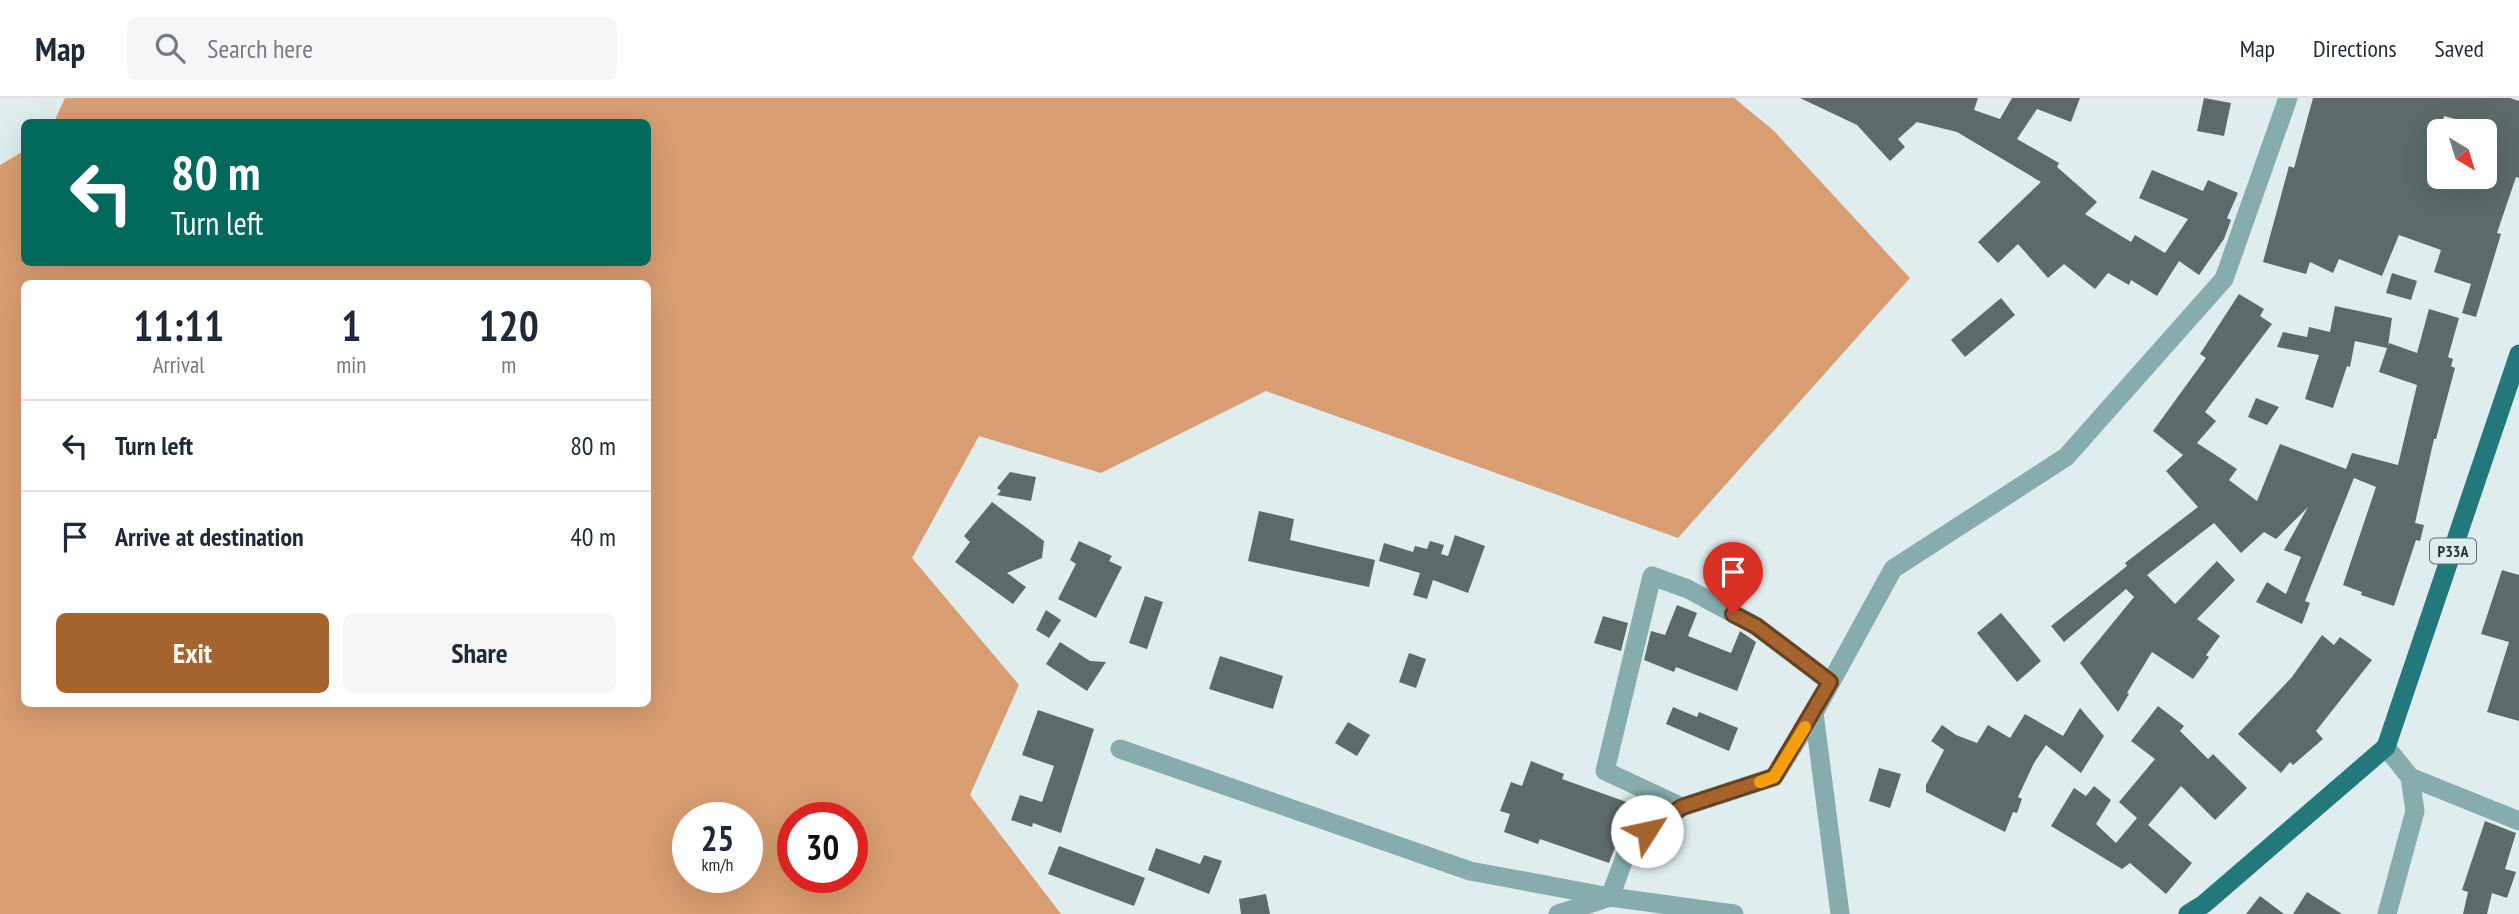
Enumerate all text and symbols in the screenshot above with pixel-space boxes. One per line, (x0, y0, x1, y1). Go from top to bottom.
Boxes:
search box (127, 17, 617, 80)
text: Map (35, 27, 85, 70)
icon: search (151, 29, 189, 67)
text: Search here (207, 32, 313, 65)
text: Map (2240, 33, 2275, 64)
text: Directions (2313, 33, 2397, 64)
text: Saved (2435, 33, 2484, 64)
north arrow (2427, 119, 2497, 189)
map controls (2427, 119, 2497, 189)
text: 80 m (171, 140, 260, 204)
icon: left (56, 147, 147, 238)
text: Turn left (171, 202, 263, 244)
text: 11:11 (133, 298, 224, 353)
text: 1 (341, 298, 361, 353)
text: 120 (479, 298, 539, 353)
text: Arrival (153, 350, 205, 379)
text: min (336, 350, 366, 379)
text: m (501, 350, 516, 379)
icon: left (56, 427, 94, 465)
text: Turn left (115, 429, 193, 462)
text: 80 m (570, 429, 616, 462)
icon: arrive (56, 518, 94, 556)
text: Arrive at destination (115, 520, 304, 553)
text: 40 m (570, 520, 616, 553)
road number: P33A (2430, 538, 2476, 564)
pin (1703, 542, 1763, 614)
icon: arrive (1714, 553, 1752, 591)
button: Exit (56, 613, 329, 693)
button: Share (343, 613, 616, 693)
position arrow (1610, 794, 1684, 868)
speed limit sign: 30 (777, 802, 868, 893)
text: 25 (701, 815, 734, 861)
text: km/h (702, 853, 733, 876)

